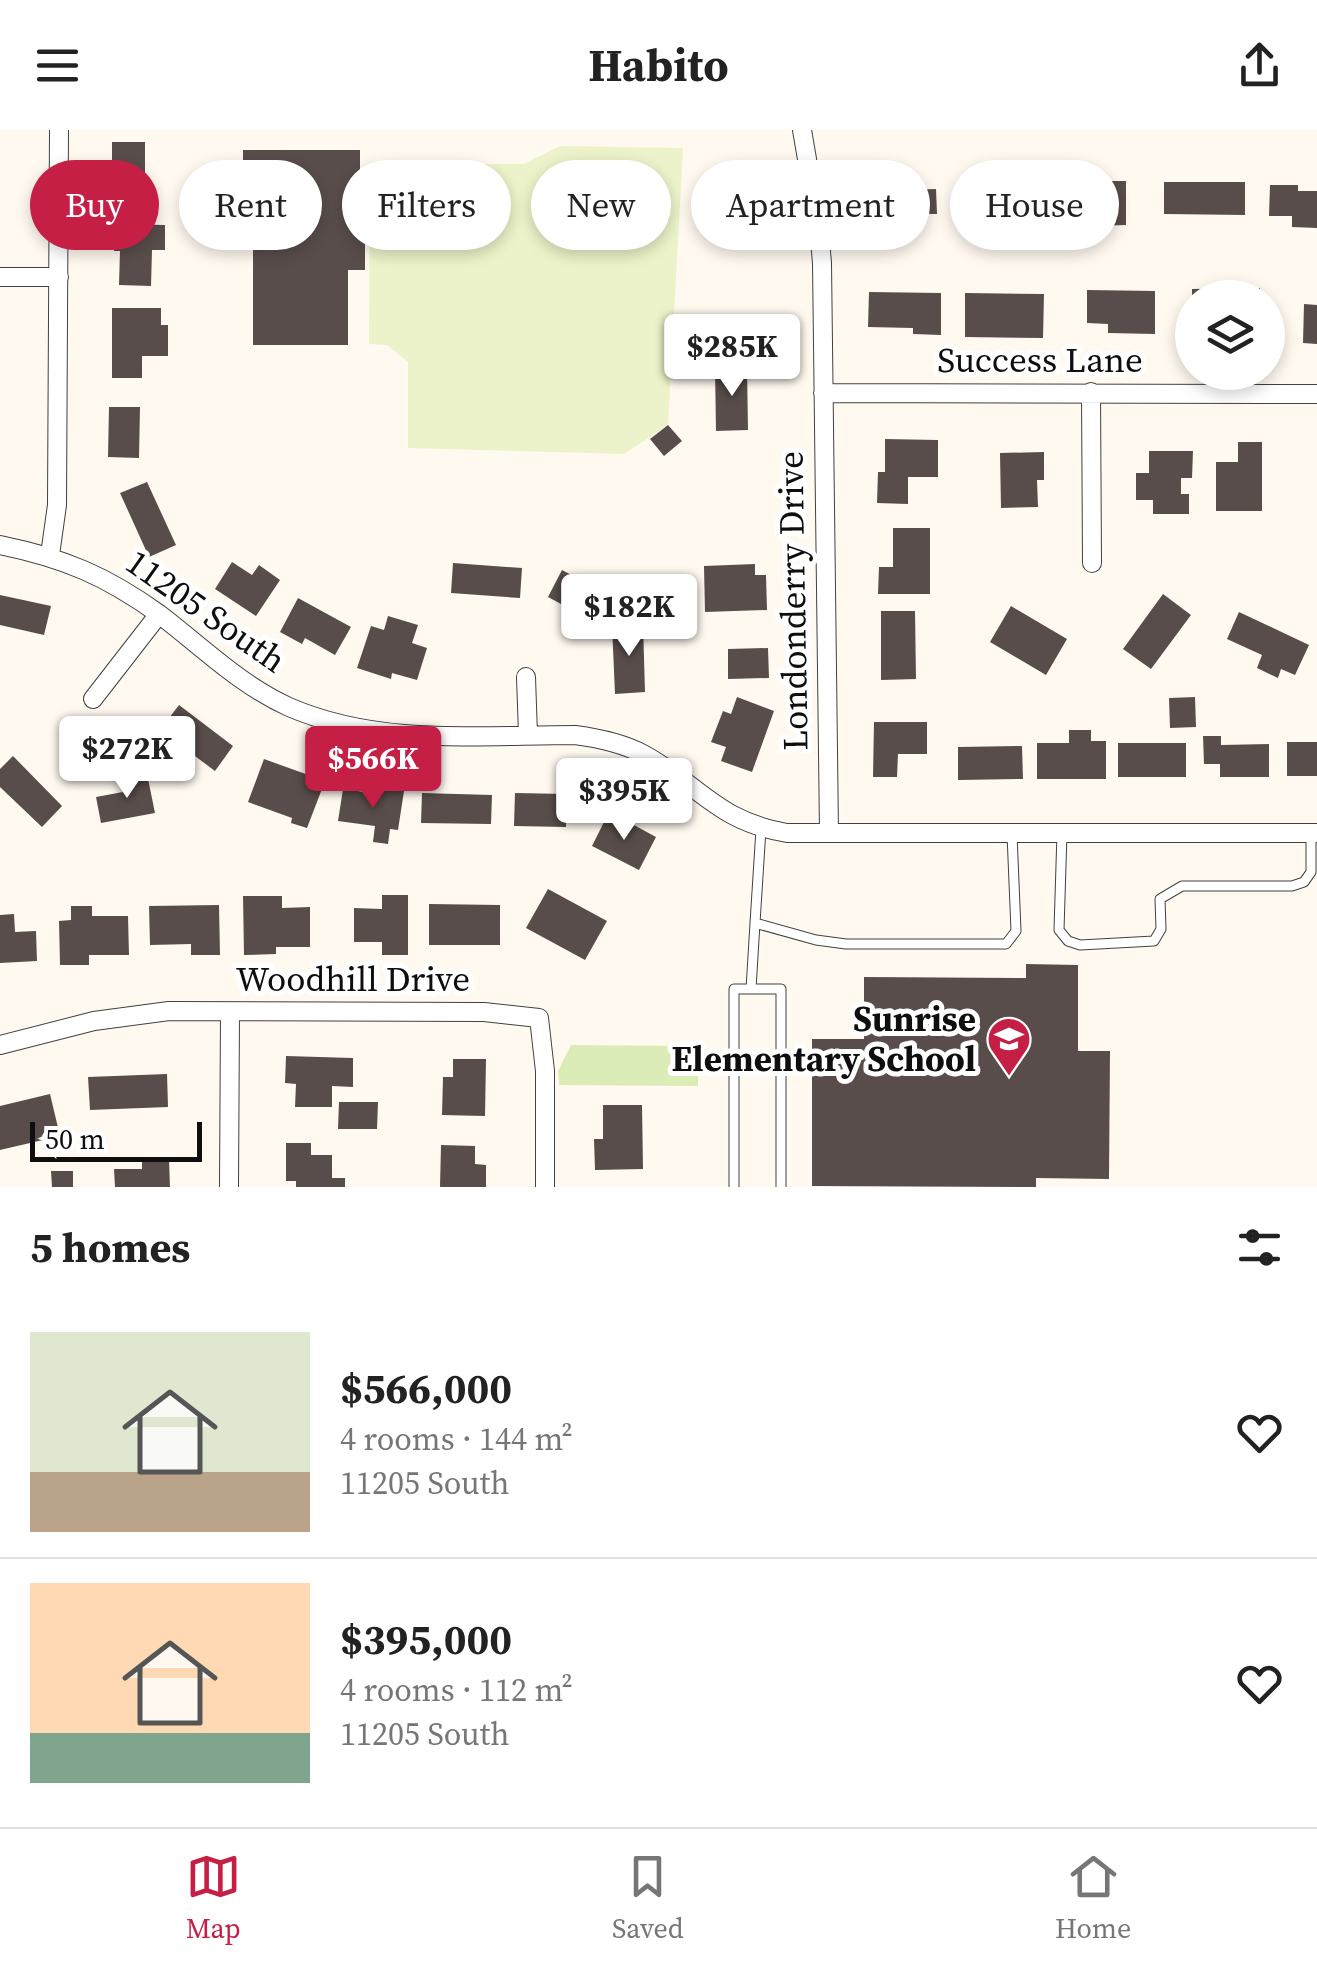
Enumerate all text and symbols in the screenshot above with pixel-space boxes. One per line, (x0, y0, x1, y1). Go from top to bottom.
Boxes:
text: Habito (588, 34, 729, 96)
icon: menu (30, 38, 85, 93)
icon: share (1232, 38, 1287, 93)
chip: Buy (30, 160, 159, 250)
chip: Rent (179, 160, 322, 250)
chip: Filters (342, 160, 511, 250)
chip: New (531, 160, 671, 250)
chip: Apartment (691, 160, 930, 250)
chip: House (950, 160, 1119, 250)
map controls (1175, 280, 1285, 390)
button: layers (1175, 280, 1285, 390)
pin: $285K (662, 314, 802, 399)
text: $285K (686, 324, 778, 368)
street label: Success Lane (937, 336, 1143, 384)
street label: Londonderry Drive (766, 451, 820, 751)
street label: 11205 South (116, 538, 296, 684)
pin: $182K (559, 574, 699, 659)
text: $182K (583, 584, 675, 628)
pin: $272K (57, 716, 197, 801)
text: $272K (81, 726, 173, 770)
pin: $566K (303, 726, 443, 811)
text: $566K (327, 736, 419, 780)
pin: $395K (554, 758, 694, 843)
text: $395K (578, 768, 670, 812)
street label: Woodhill Drive (236, 955, 470, 1003)
place label: Sunrise Elementary School (672, 995, 976, 1083)
school or university icon: Sunrise Elementary School (986, 1016, 1032, 1077)
scale bar (30, 1117, 202, 1162)
text: 50 m (45, 1120, 105, 1158)
text: 5 homes (30, 1218, 190, 1276)
icon: filters (1232, 1220, 1287, 1275)
text: $566,000 (340, 1359, 512, 1417)
icon: home (110, 1372, 230, 1492)
icon: heart (1232, 1405, 1287, 1460)
text: 4 rooms · 144 m² (340, 1417, 573, 1461)
text: 11205 South (340, 1461, 509, 1505)
text: $395,000 (340, 1610, 512, 1668)
icon: home (110, 1623, 230, 1743)
icon: heart (1232, 1656, 1287, 1711)
text: 4 rooms · 112 m² (340, 1668, 573, 1712)
text: 11205 South (340, 1712, 509, 1756)
tab: Map (186, 1849, 241, 1947)
tab: Saved (612, 1849, 684, 1947)
tab: Home (1055, 1849, 1131, 1947)

